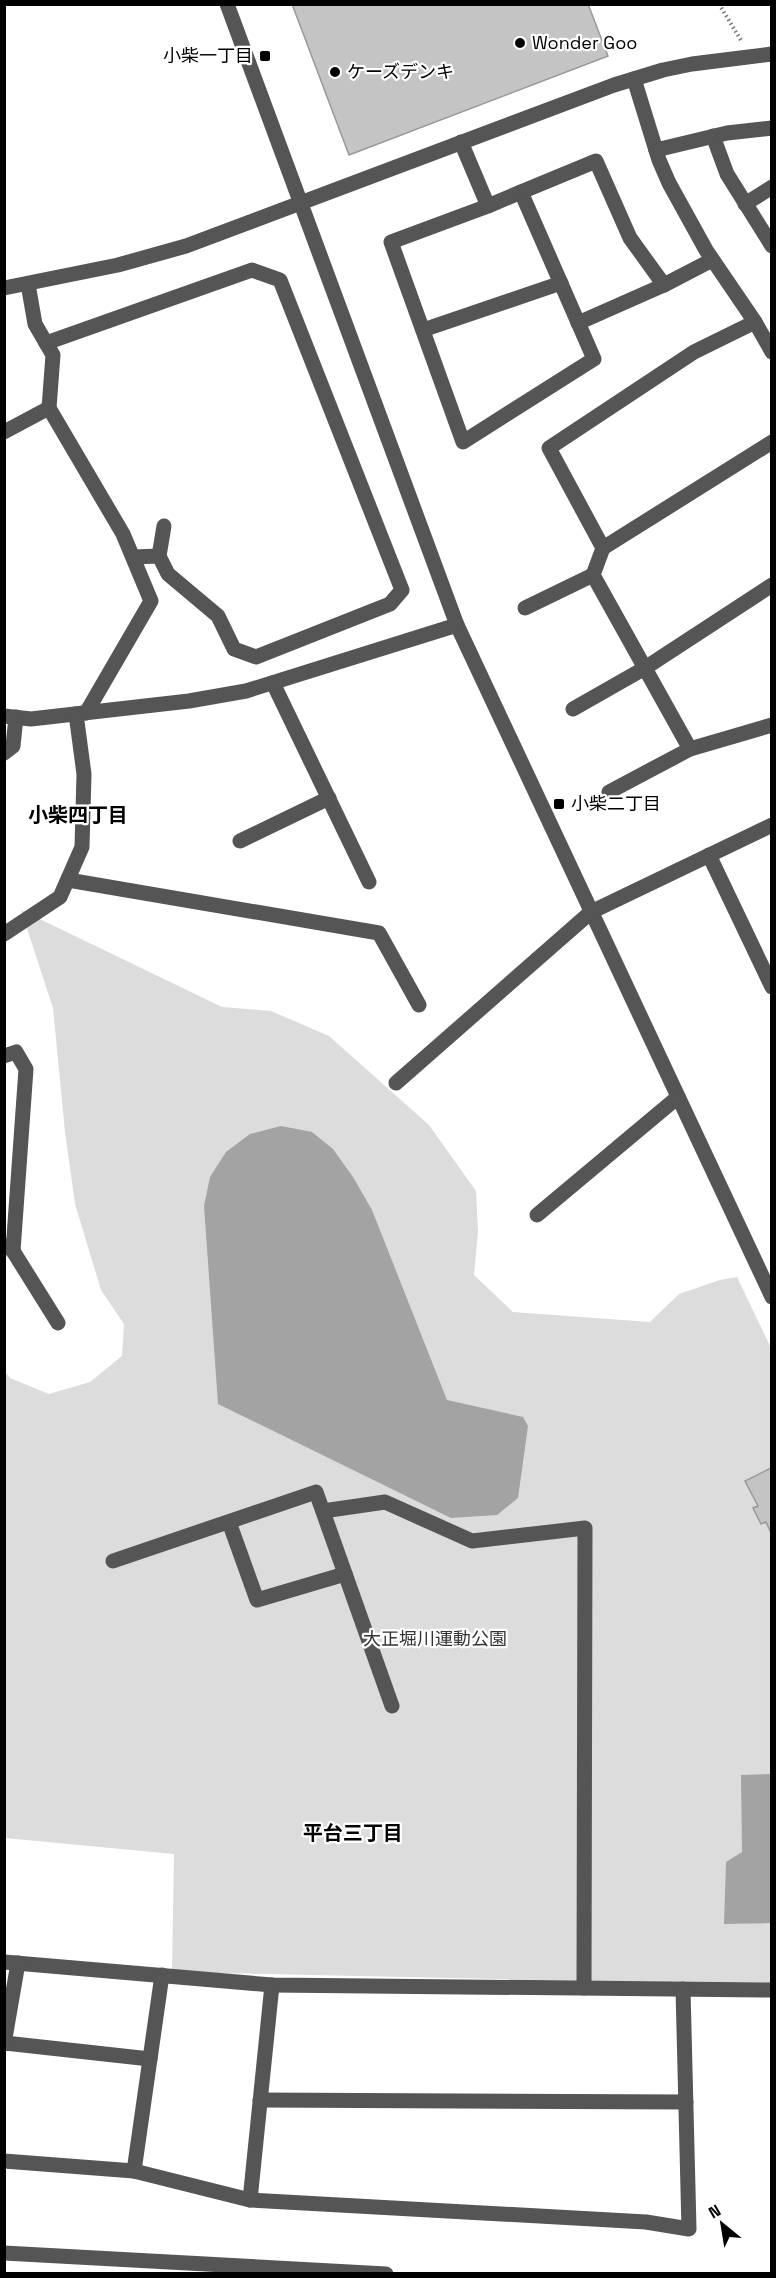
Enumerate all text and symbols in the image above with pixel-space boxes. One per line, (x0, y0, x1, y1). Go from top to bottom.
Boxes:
place label: Wonder Goo (532, 31, 637, 54)
marker: Wonder Goo (513, 36, 527, 50)
place label: 小柴一丁目 (163, 44, 253, 67)
marker: 小柴一丁目 (258, 49, 272, 63)
place label: ケーズデンキ (347, 60, 454, 83)
marker: ケーズデンキ (328, 65, 342, 79)
place label: 小柴二丁目 (571, 792, 661, 815)
marker: 小柴二丁目 (552, 797, 566, 811)
district label: 小柴四丁目 (28, 802, 128, 828)
park label: 大正堀川運動公園 (363, 1627, 507, 1650)
district label: 平台三丁目 (303, 1820, 403, 1846)
north arrow (692, 2194, 752, 2254)
text: N (705, 2200, 725, 2223)

